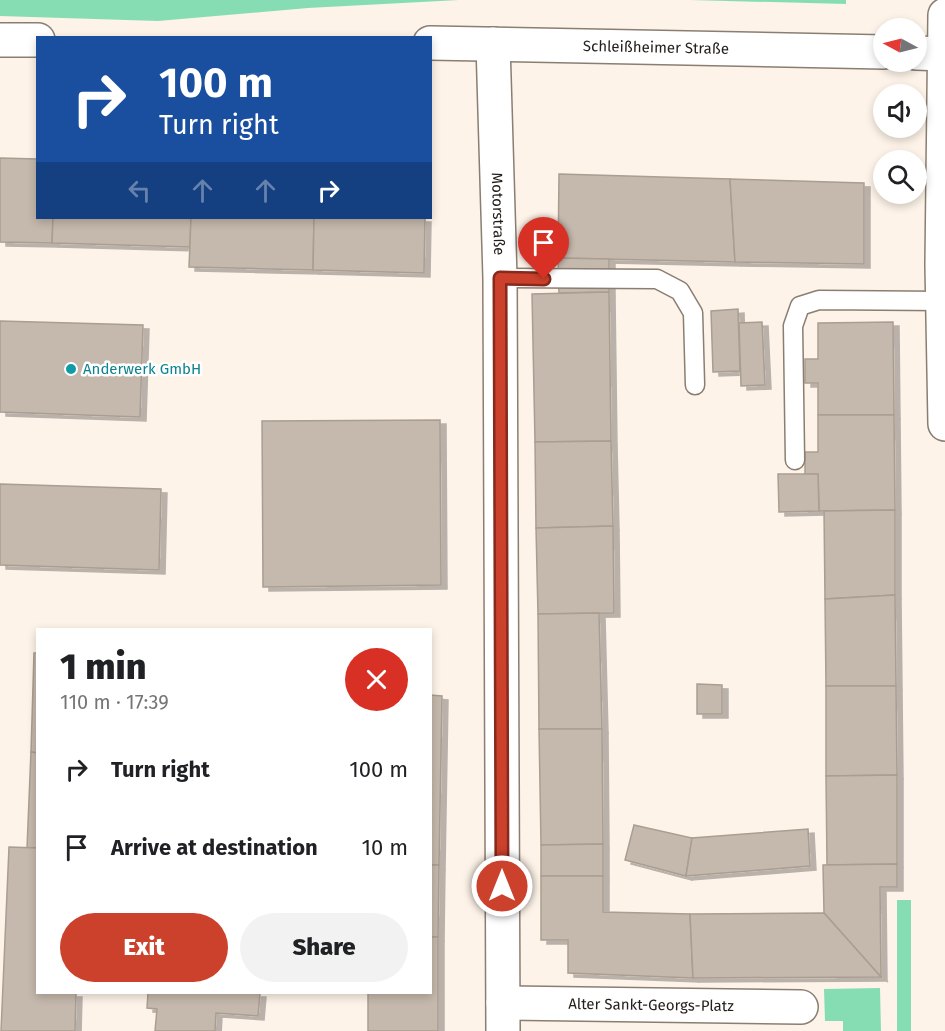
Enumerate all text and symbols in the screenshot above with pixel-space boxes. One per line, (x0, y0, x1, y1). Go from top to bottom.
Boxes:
north arrow (873, 18, 927, 72)
map controls (873, 18, 927, 204)
street label: Schleißheimer Straße (583, 37, 729, 58)
text: 100 m (159, 58, 273, 108)
icon: right (60, 60, 138, 138)
button: sound (873, 84, 927, 138)
text: Turn right (159, 109, 279, 141)
button: search (873, 150, 927, 204)
street label: Motorstraße (488, 172, 508, 256)
icon: left (123, 174, 156, 207)
icon: ahead (186, 174, 219, 207)
icon: ahead (249, 174, 282, 207)
icon: right (312, 174, 345, 207)
pin (518, 217, 569, 279)
icon: arrive (527, 226, 560, 259)
place label: Anderwerk GmbH (83, 360, 201, 378)
marker: Anderwerk GmbH (64, 362, 78, 376)
text: 1 min (60, 645, 146, 689)
button: close (345, 648, 408, 711)
text: 110 m · 17:39 (60, 690, 169, 714)
icon: right (60, 753, 93, 786)
text: Turn right (111, 756, 210, 783)
text: 100 m (349, 756, 408, 783)
icon: arrive (60, 831, 93, 864)
text: Arrive at destination (111, 834, 318, 861)
text: 10 m (362, 834, 408, 861)
position arrow (470, 854, 534, 918)
button: Exit (60, 913, 228, 982)
button: Share (240, 913, 408, 982)
street label: Alter Sankt-Georgs-Platz (568, 995, 734, 1015)

